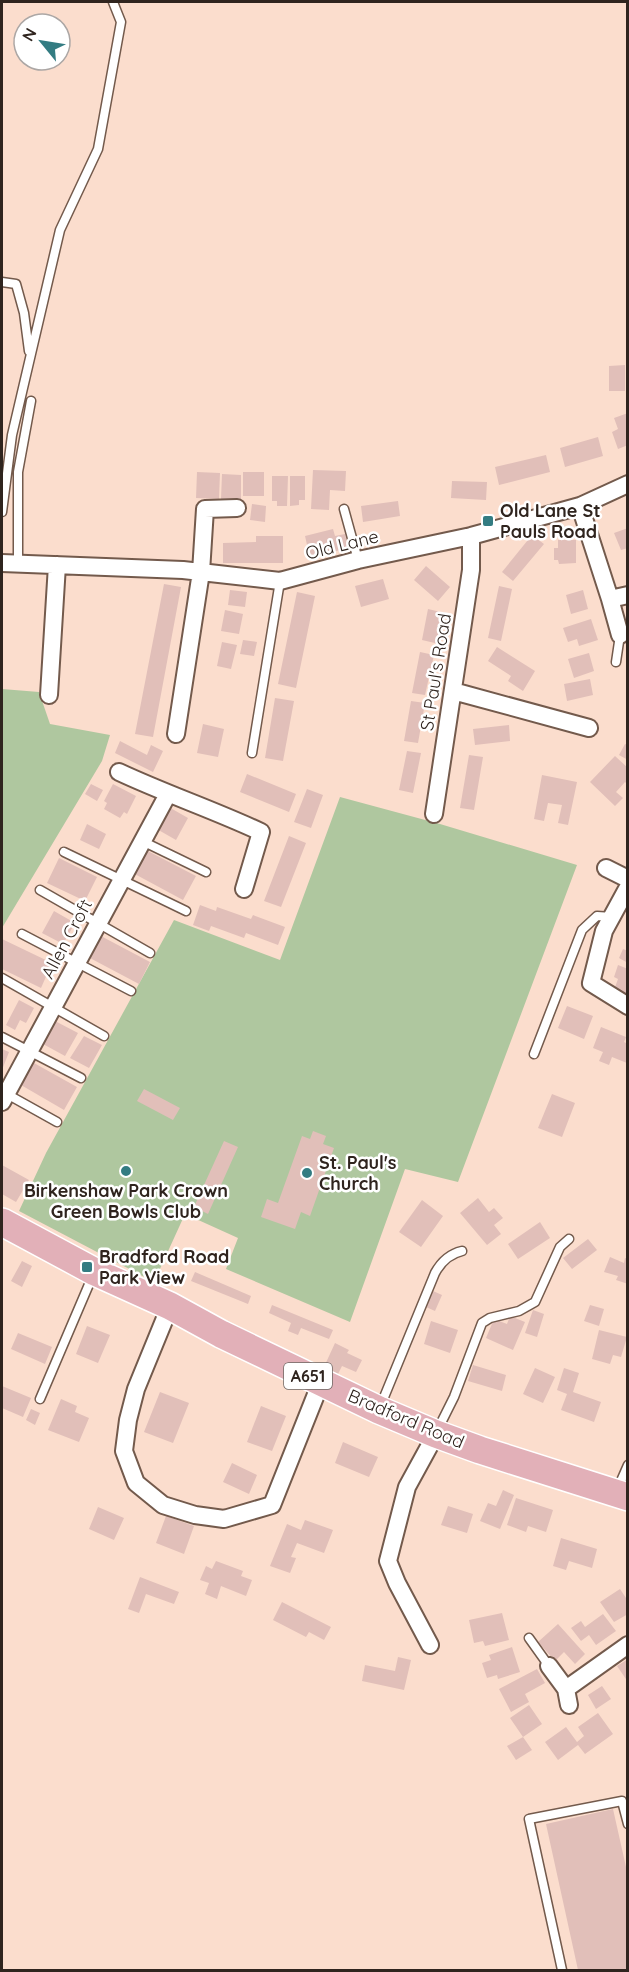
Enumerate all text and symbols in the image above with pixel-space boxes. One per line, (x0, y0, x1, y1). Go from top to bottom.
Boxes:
north arrow (12, 12, 72, 72)
text: N (17, 24, 41, 45)
place label: Old Lane St Pauls Road (500, 499, 601, 543)
marker: Old Lane St Pauls Road (481, 514, 495, 528)
street label: Old Lane (303, 524, 381, 565)
street label: St Paul's Road (415, 612, 456, 732)
street label: Allen Croft (36, 895, 97, 983)
place label: St. Paul's Church (319, 1151, 397, 1195)
marker: Birkenshaw Park Crown Green Bowls Club (119, 1164, 133, 1178)
marker: St. Paul's Church (300, 1166, 314, 1180)
place label: Birkenshaw Park Crown Green Bowls Club (24, 1179, 228, 1223)
place label: Bradford Road Park View (99, 1245, 229, 1289)
marker: Bradford Road Park View (80, 1260, 94, 1274)
road number: A651 (284, 1363, 332, 1389)
street label: Bradford Road (345, 1384, 468, 1453)

